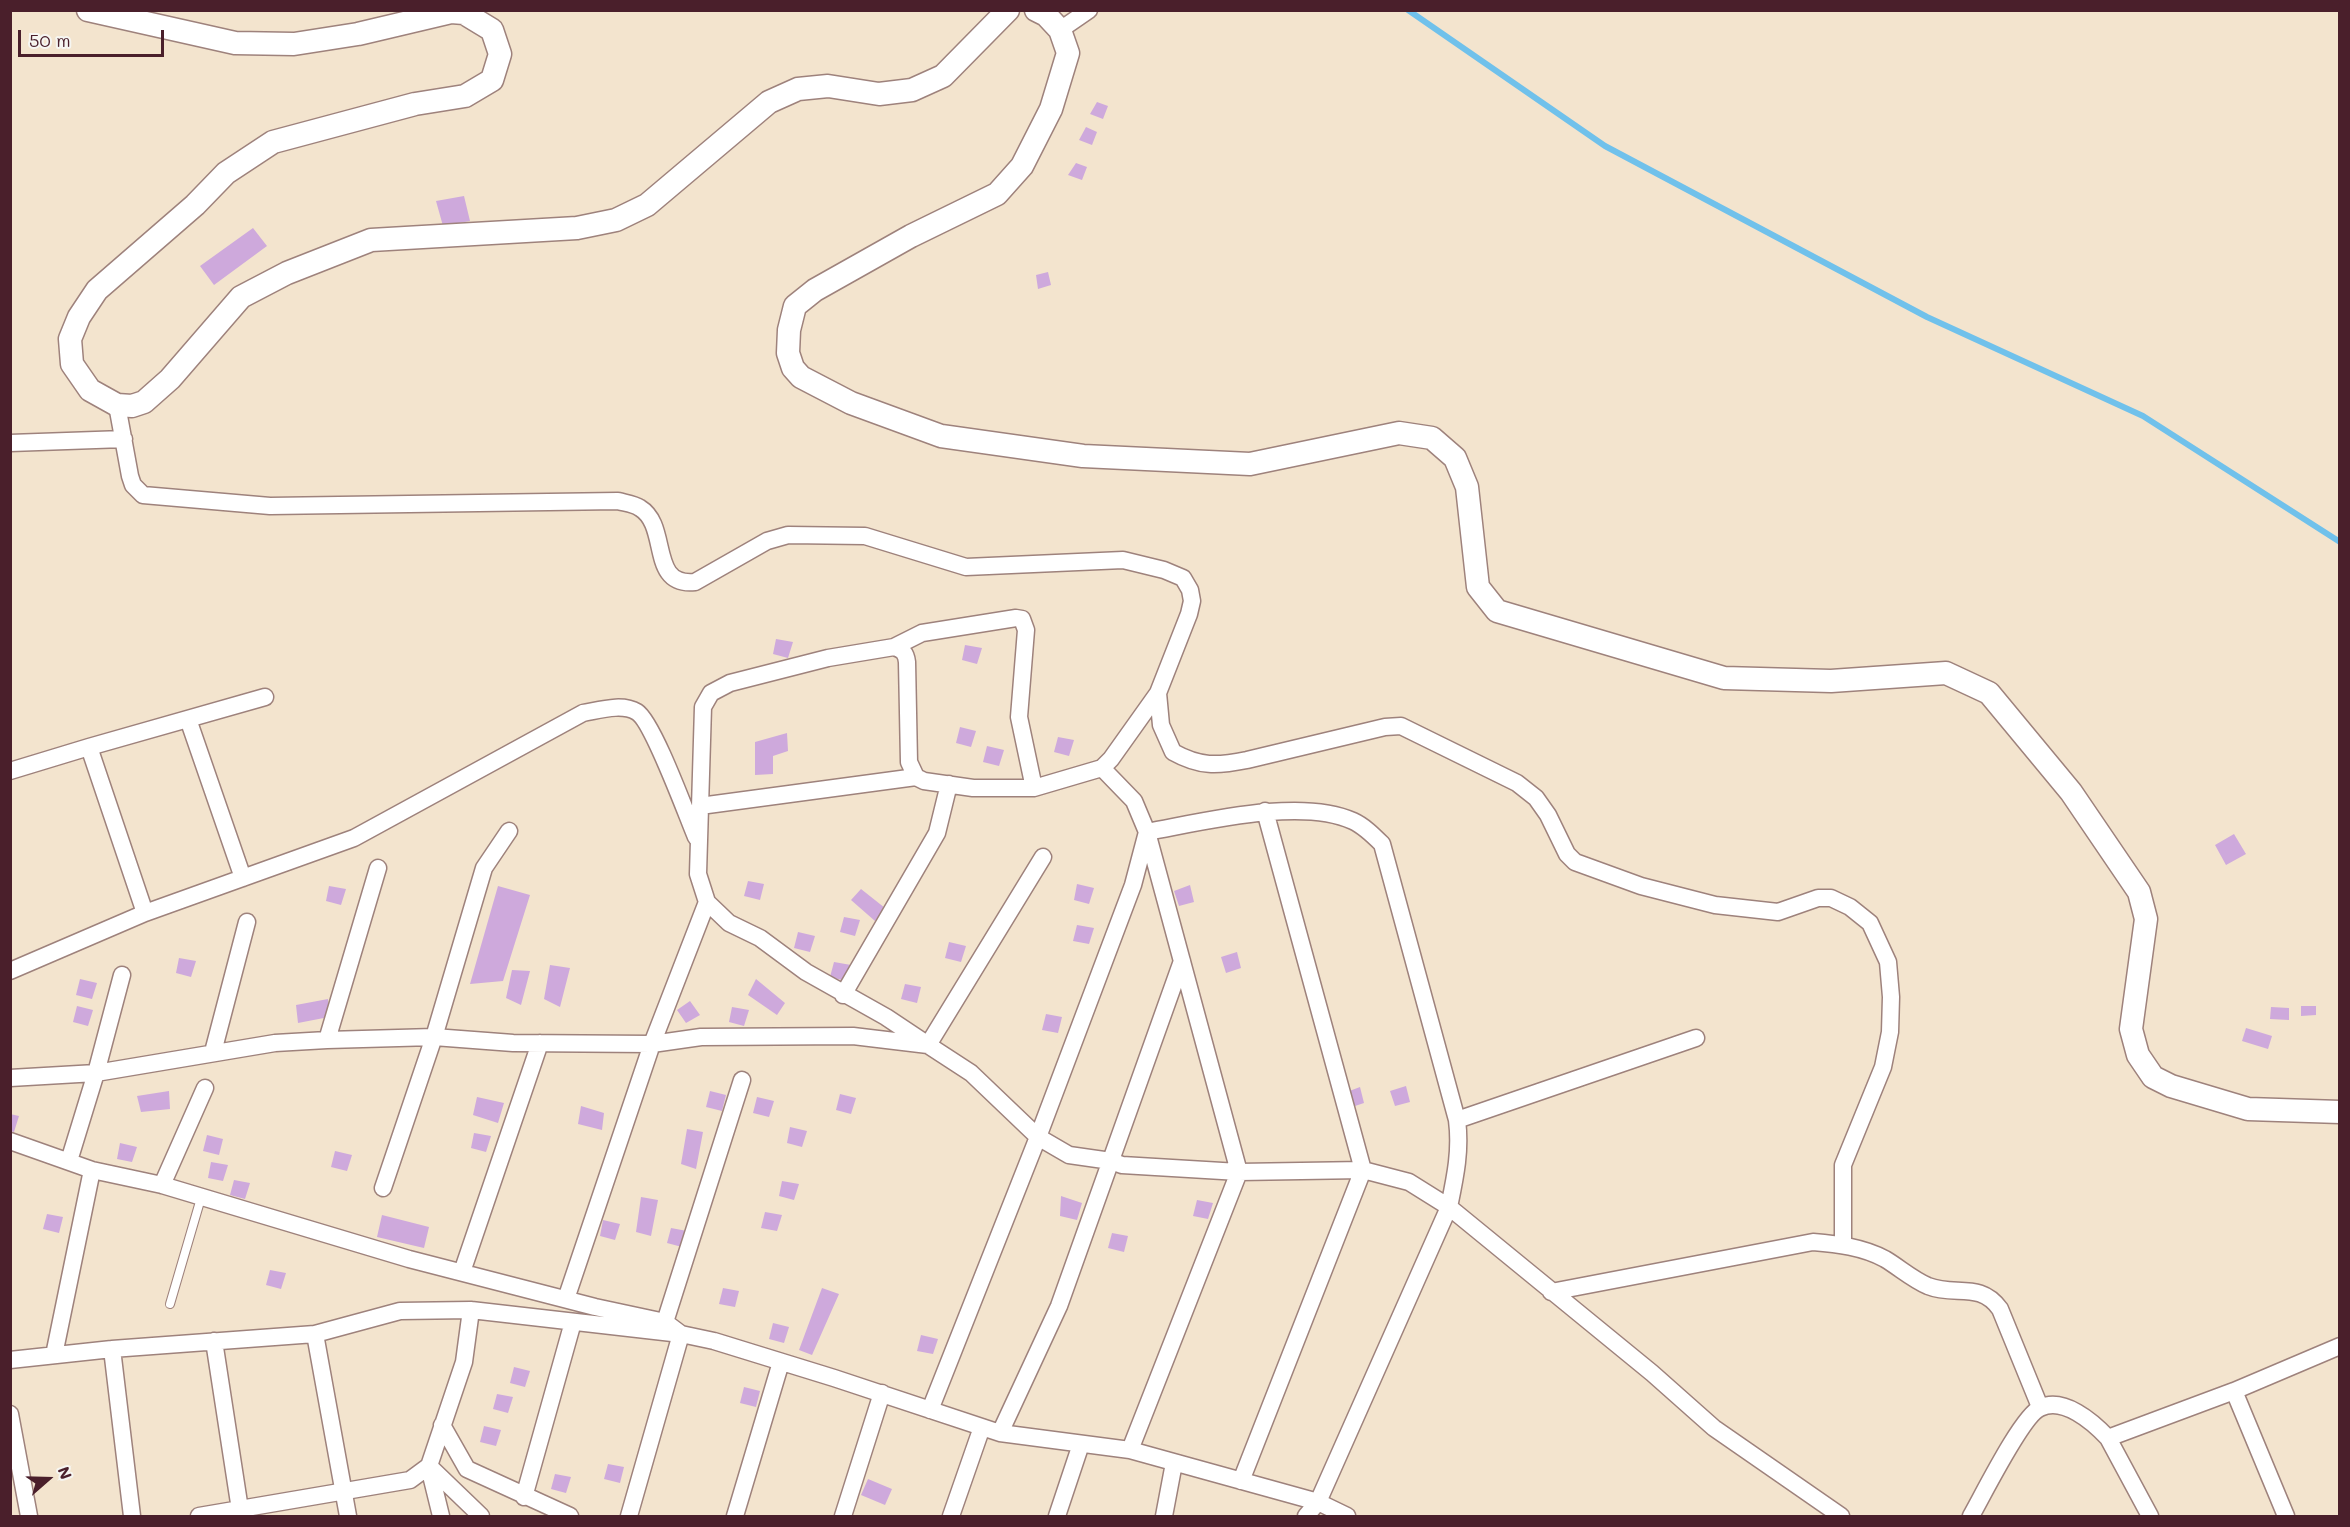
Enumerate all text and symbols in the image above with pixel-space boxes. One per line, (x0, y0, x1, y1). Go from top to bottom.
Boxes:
scale bar (21, 18, 166, 56)
text: 50 m (29, 28, 71, 52)
north arrow (18, 1449, 78, 1509)
text: N (53, 1463, 77, 1482)

